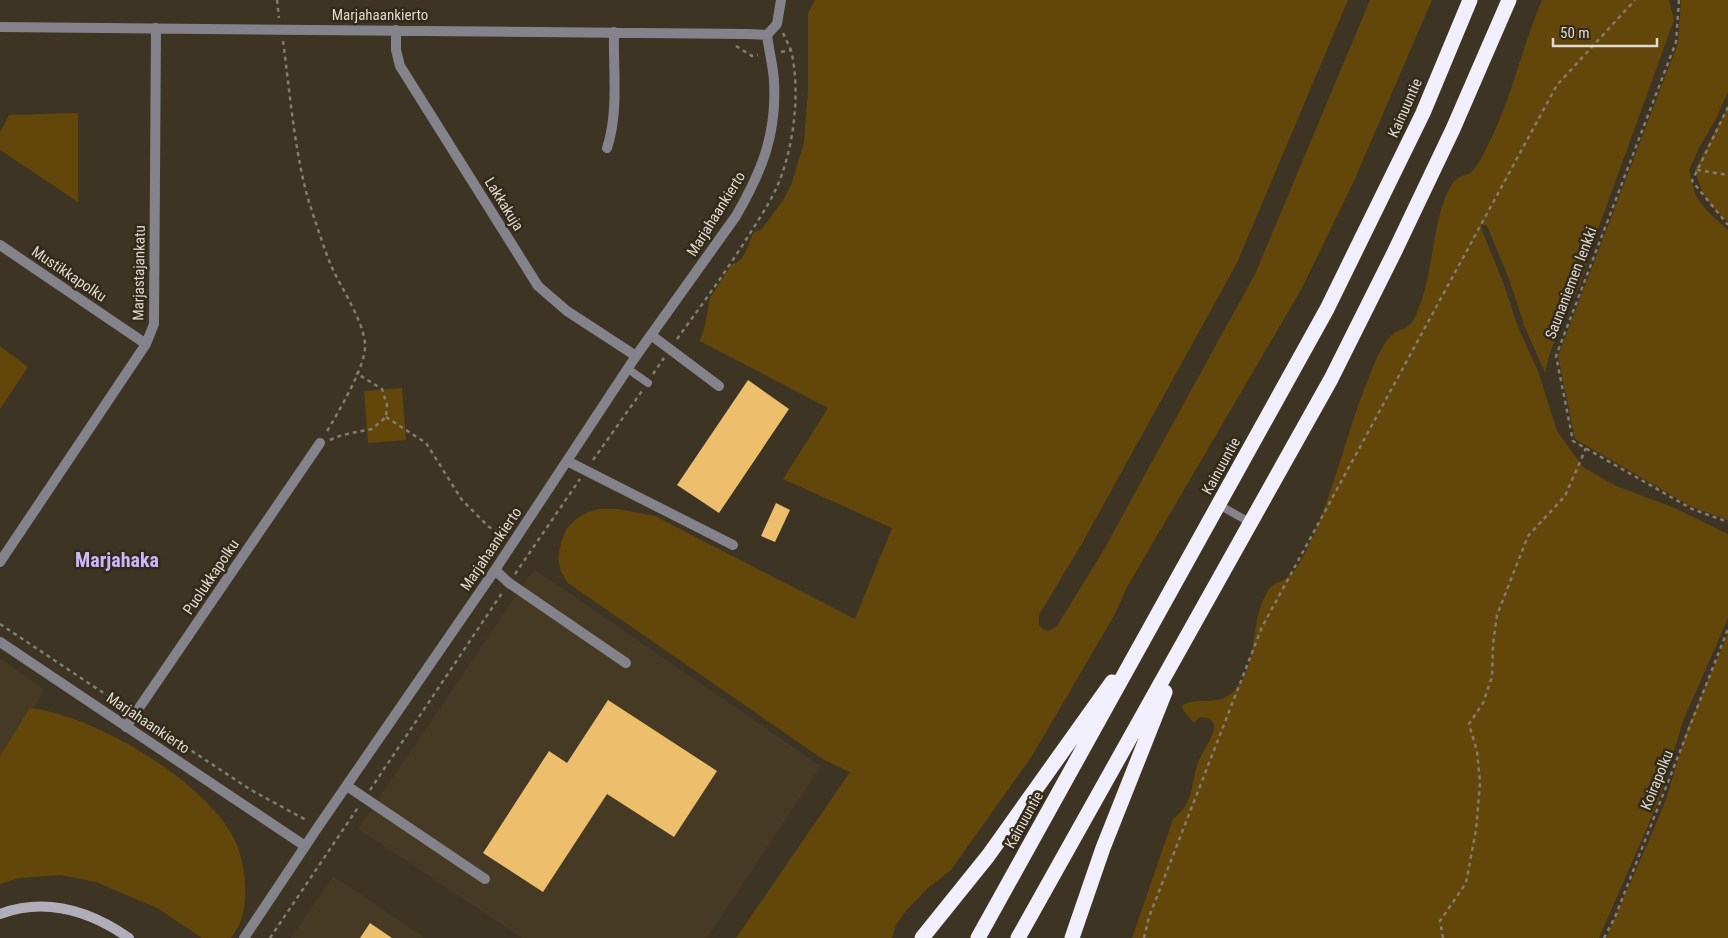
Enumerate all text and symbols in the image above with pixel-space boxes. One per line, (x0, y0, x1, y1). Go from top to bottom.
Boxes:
street label: Marjahaankierto (332, 6, 428, 24)
scale bar (1553, 15, 1657, 47)
text: 50 m (1560, 24, 1590, 42)
street label: Kainuuntie (1384, 76, 1426, 140)
street label: Marjahaankierto (683, 168, 749, 260)
street label: Lakkakuja (481, 174, 527, 234)
street label: Marjastajankatu (129, 225, 149, 321)
street label: Saunaniemen lenkki (1541, 225, 1601, 341)
street label: Mustikkapolku (28, 242, 110, 306)
street label: Kainuuntie (1198, 434, 1244, 498)
street label: Marjahaankierto (457, 504, 525, 594)
street label: Puolukkapolku (179, 536, 243, 618)
district label: Marjahaka (75, 548, 159, 572)
street label: Marjahaankierto (103, 689, 193, 757)
street label: Koirapolku (1637, 748, 1677, 812)
street label: Kainuuntie (1001, 788, 1047, 852)

